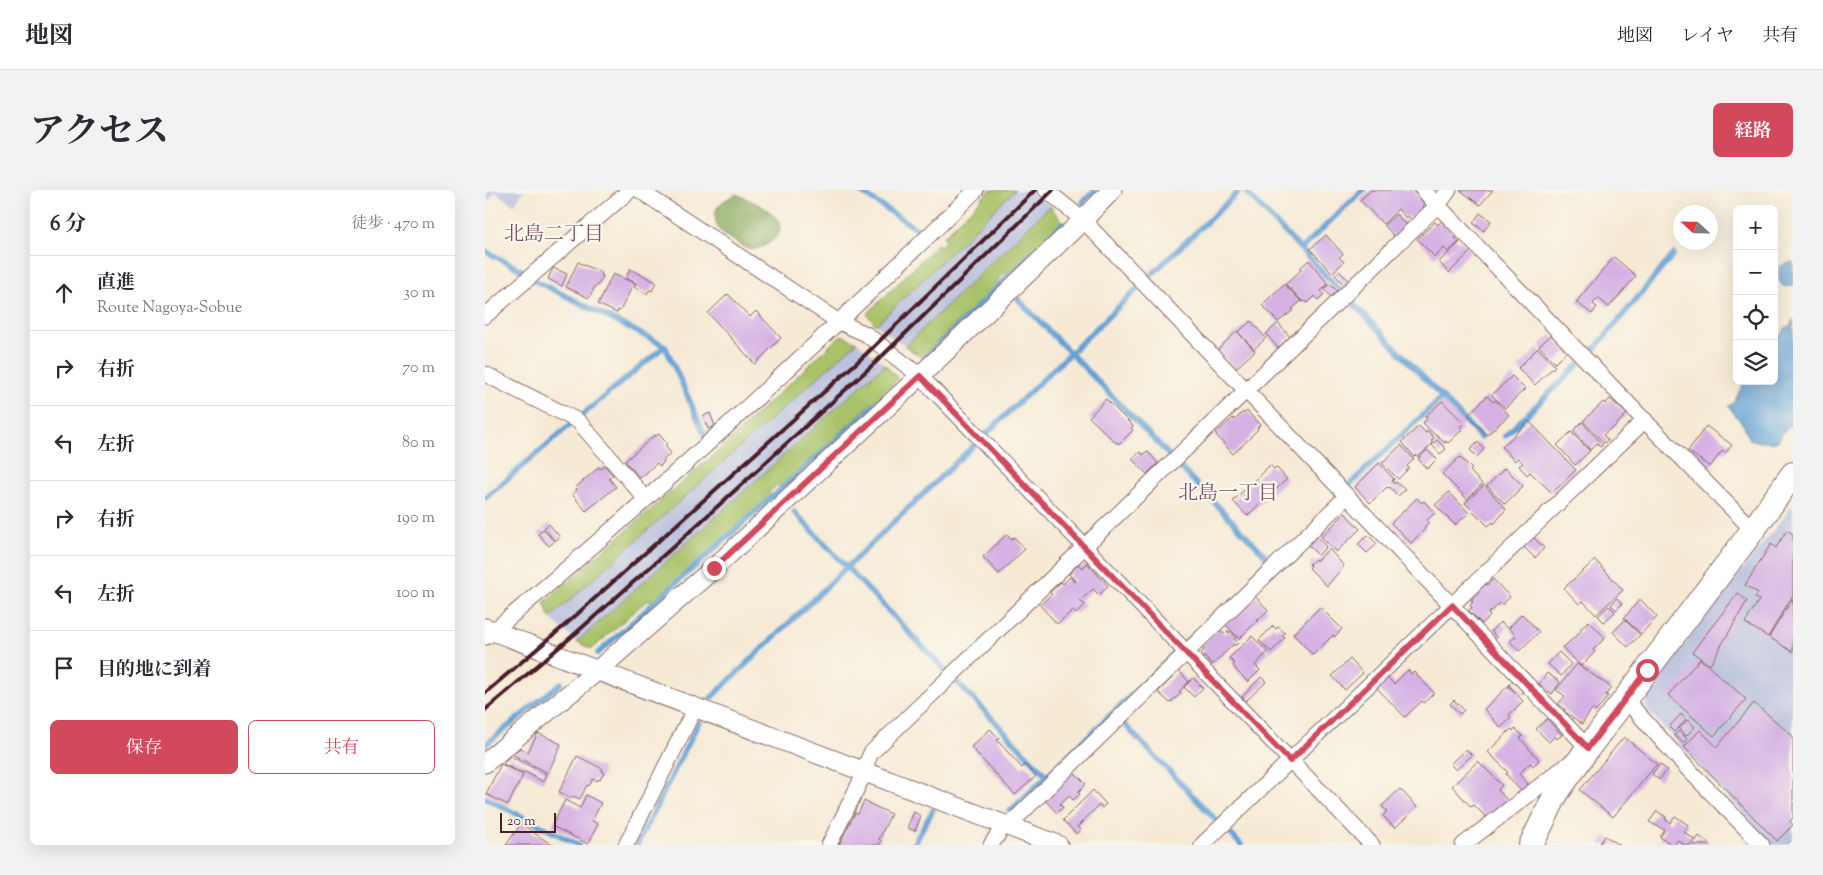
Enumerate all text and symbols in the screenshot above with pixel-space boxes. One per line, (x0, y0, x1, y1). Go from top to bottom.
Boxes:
text: 地図 (25, 20, 73, 54)
text: 地図 (1617, 24, 1653, 50)
text: レイヤ (1681, 24, 1734, 50)
text: 共有 (1762, 24, 1798, 50)
button: 経路 (1713, 103, 1793, 157)
text: アクセス (30, 108, 169, 159)
north arrow (1673, 205, 1718, 250)
map controls (1733, 205, 1778, 385)
button: + (1733, 205, 1778, 250)
text: 6 分 (50, 210, 86, 240)
text: 徒歩 · 470 m (351, 213, 435, 236)
district label: 北島二丁目 (504, 221, 604, 250)
button: − (1733, 250, 1778, 295)
text: 直進 (97, 270, 135, 297)
icon: ahead (50, 279, 78, 307)
text: 30 m (404, 282, 435, 305)
button: locate (1733, 295, 1778, 340)
text: Route Nagoya-Sobue (97, 297, 242, 320)
button: layers (1733, 340, 1778, 385)
icon: right (50, 354, 78, 382)
text: 右折 (97, 357, 135, 384)
text: 70 m (402, 357, 435, 380)
icon: left (50, 429, 78, 457)
text: 左折 (97, 432, 135, 459)
text: 80 m (402, 432, 435, 455)
district label: 北島一丁目 (1178, 480, 1278, 509)
icon: right (50, 504, 78, 532)
text: 右折 (97, 507, 135, 534)
text: 190 m (397, 507, 435, 530)
route end (703, 557, 726, 580)
icon: left (50, 579, 78, 607)
text: 左折 (97, 582, 135, 609)
text: 100 m (396, 582, 435, 605)
icon: arrive (50, 654, 78, 682)
text: 目的地に到着 (97, 657, 211, 684)
route start (1636, 659, 1659, 682)
button: 保存 (50, 720, 238, 774)
button: 共有 (248, 720, 435, 774)
scale bar (500, 810, 556, 833)
text: 20 m (507, 812, 536, 832)

